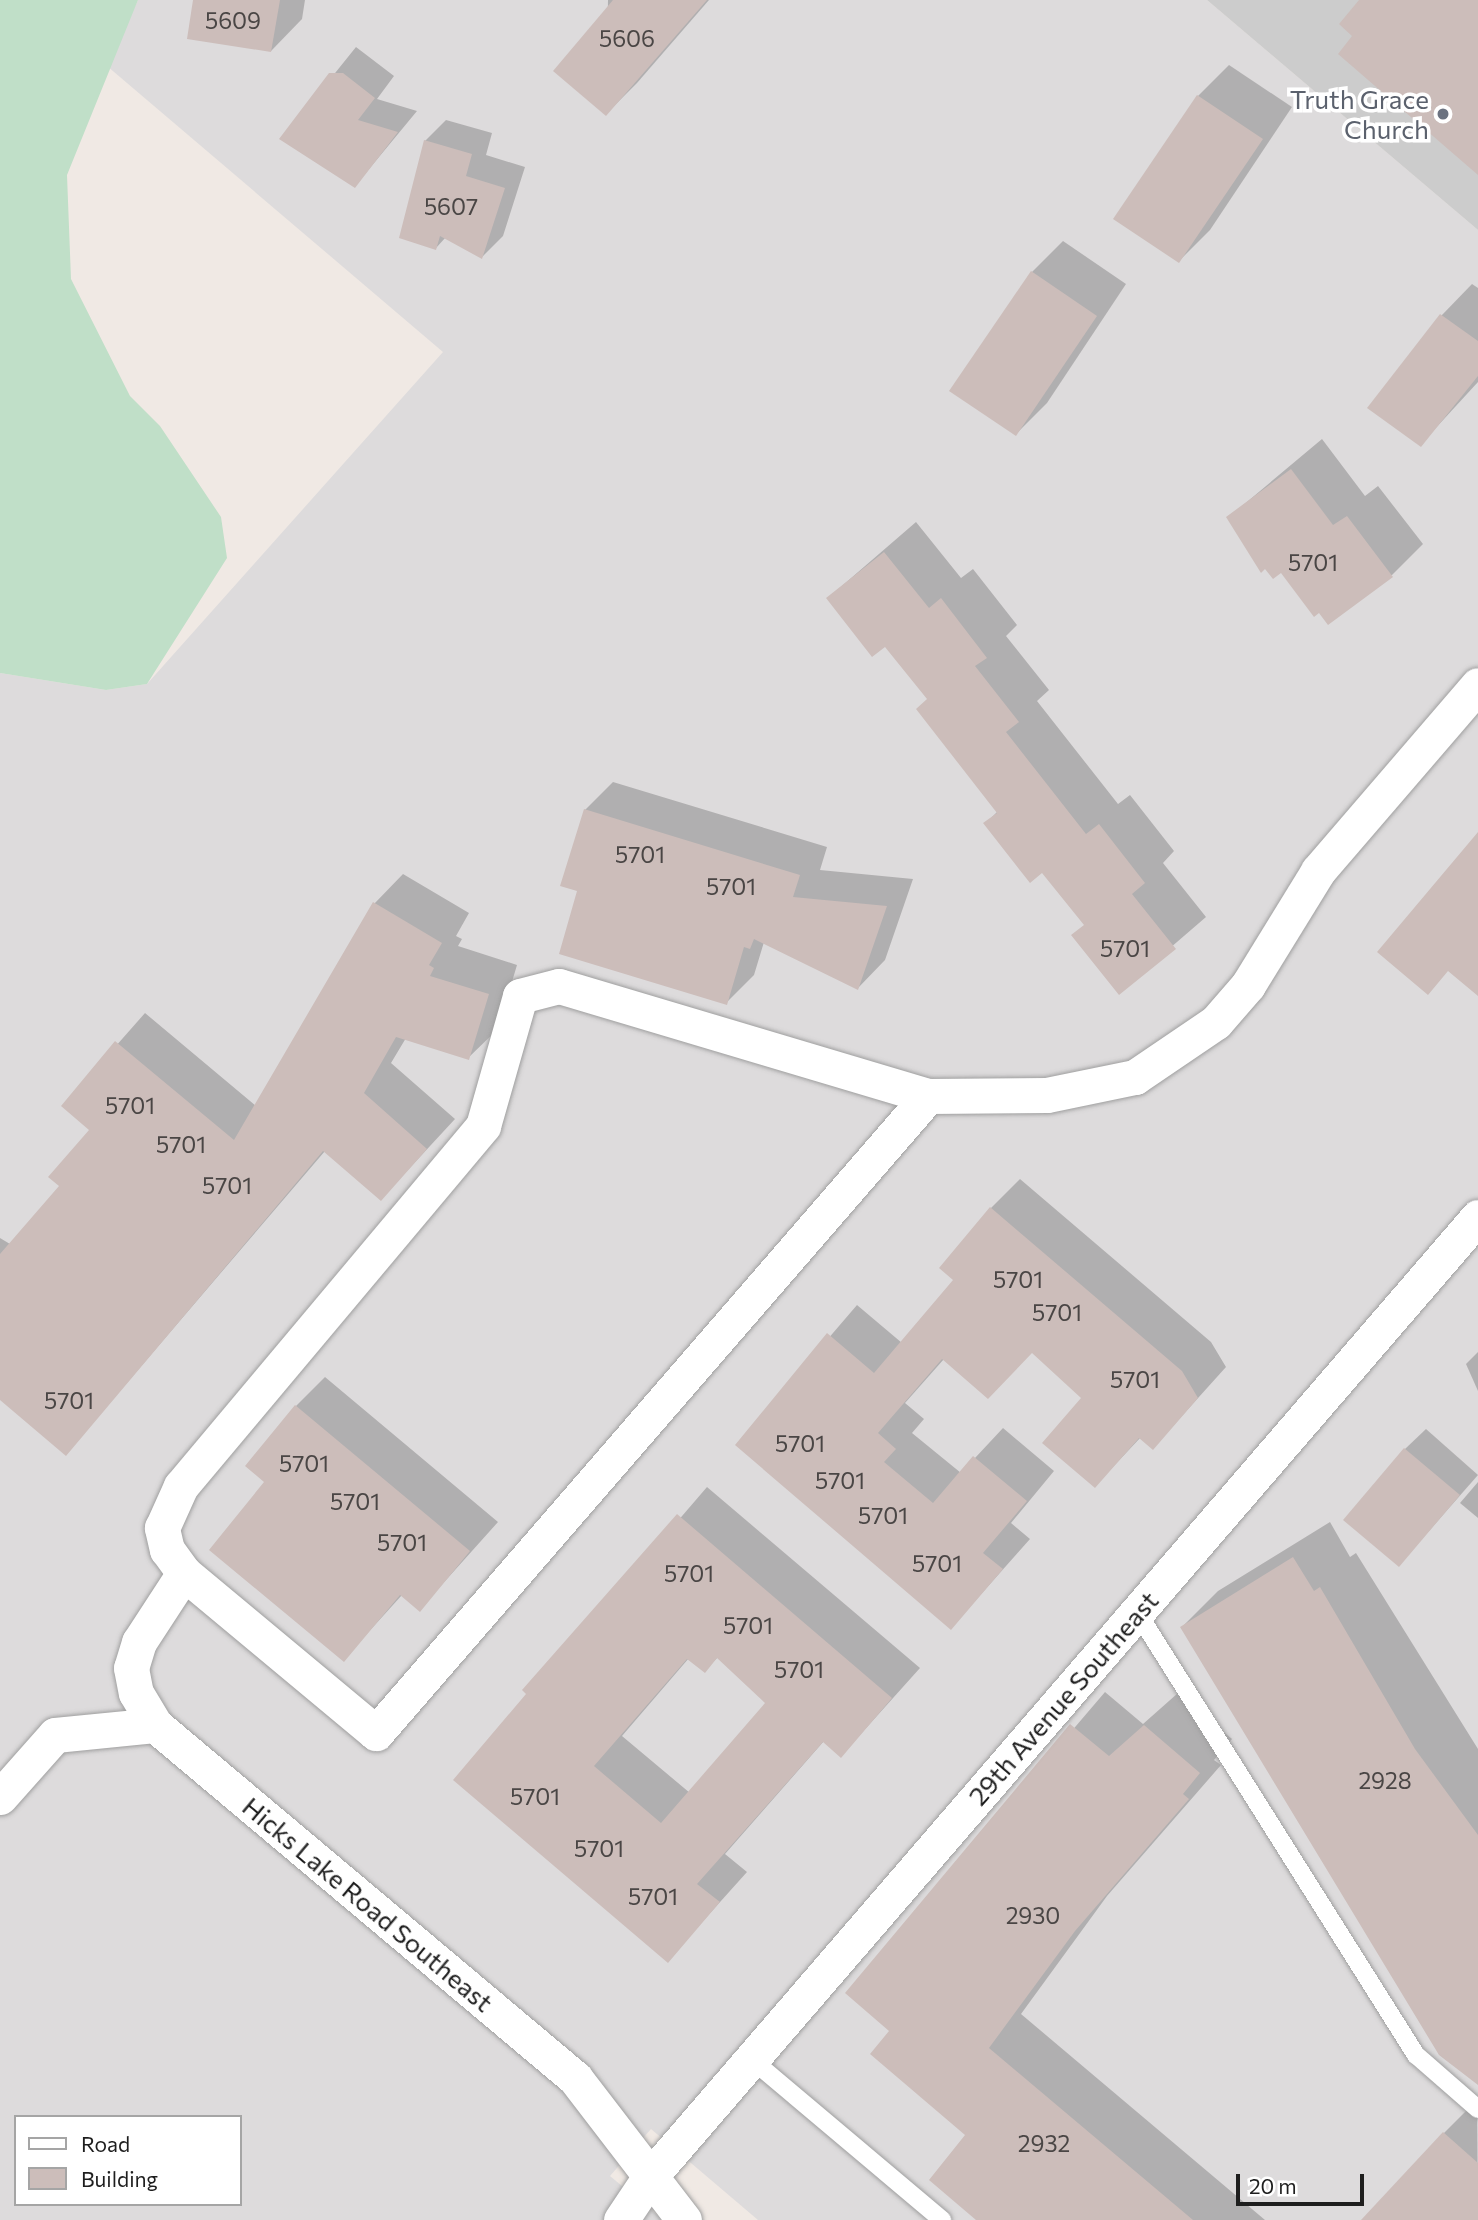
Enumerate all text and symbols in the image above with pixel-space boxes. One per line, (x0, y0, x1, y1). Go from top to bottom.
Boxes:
house number: 5609 (205, 6, 261, 34)
house number: 5606 (599, 24, 655, 52)
place label: Truth Grace Church (1290, 83, 1429, 144)
marker: Truth Grace Church (1435, 106, 1451, 122)
house number: 5607 (424, 192, 478, 220)
house number: 5701 (1288, 548, 1338, 576)
house number: 5701 (615, 840, 665, 868)
house number: 5701 (706, 872, 756, 900)
house number: 5701 (1100, 934, 1150, 962)
house number: 5701 (105, 1091, 155, 1119)
house number: 5701 (156, 1130, 206, 1158)
house number: 5701 (202, 1171, 252, 1199)
house number: 5701 (993, 1265, 1043, 1293)
house number: 5701 (1032, 1298, 1082, 1326)
house number: 5701 (1110, 1365, 1160, 1393)
house number: 5701 (44, 1386, 94, 1414)
house number: 5701 (775, 1429, 825, 1457)
house number: 5701 (279, 1449, 329, 1477)
house number: 5701 (815, 1466, 865, 1494)
house number: 5701 (330, 1487, 380, 1515)
house number: 5701 (858, 1501, 908, 1529)
house number: 5701 (377, 1528, 427, 1556)
house number: 5701 (912, 1549, 962, 1577)
house number: 5701 (664, 1559, 714, 1587)
street label: 29th Avenue Southeast (962, 1585, 1164, 1811)
house number: 5701 (723, 1611, 773, 1639)
house number: 5701 (774, 1655, 824, 1683)
house number: 2928 (1358, 1766, 1412, 1794)
house number: 5701 (510, 1782, 560, 1810)
street label: Hicks Lake Road Southeast (237, 1790, 499, 2018)
house number: 5701 (574, 1834, 624, 1862)
house number: 5701 (628, 1882, 678, 1910)
house number: 2930 (1006, 1901, 1060, 1929)
legend (14, 2115, 242, 2206)
house number: 2932 (1018, 2129, 1070, 2157)
text: Road (81, 2131, 130, 2156)
scale bar (1240, 2160, 1368, 2204)
text: Building (81, 2166, 158, 2191)
text: 20 m (1249, 2173, 1297, 2198)

